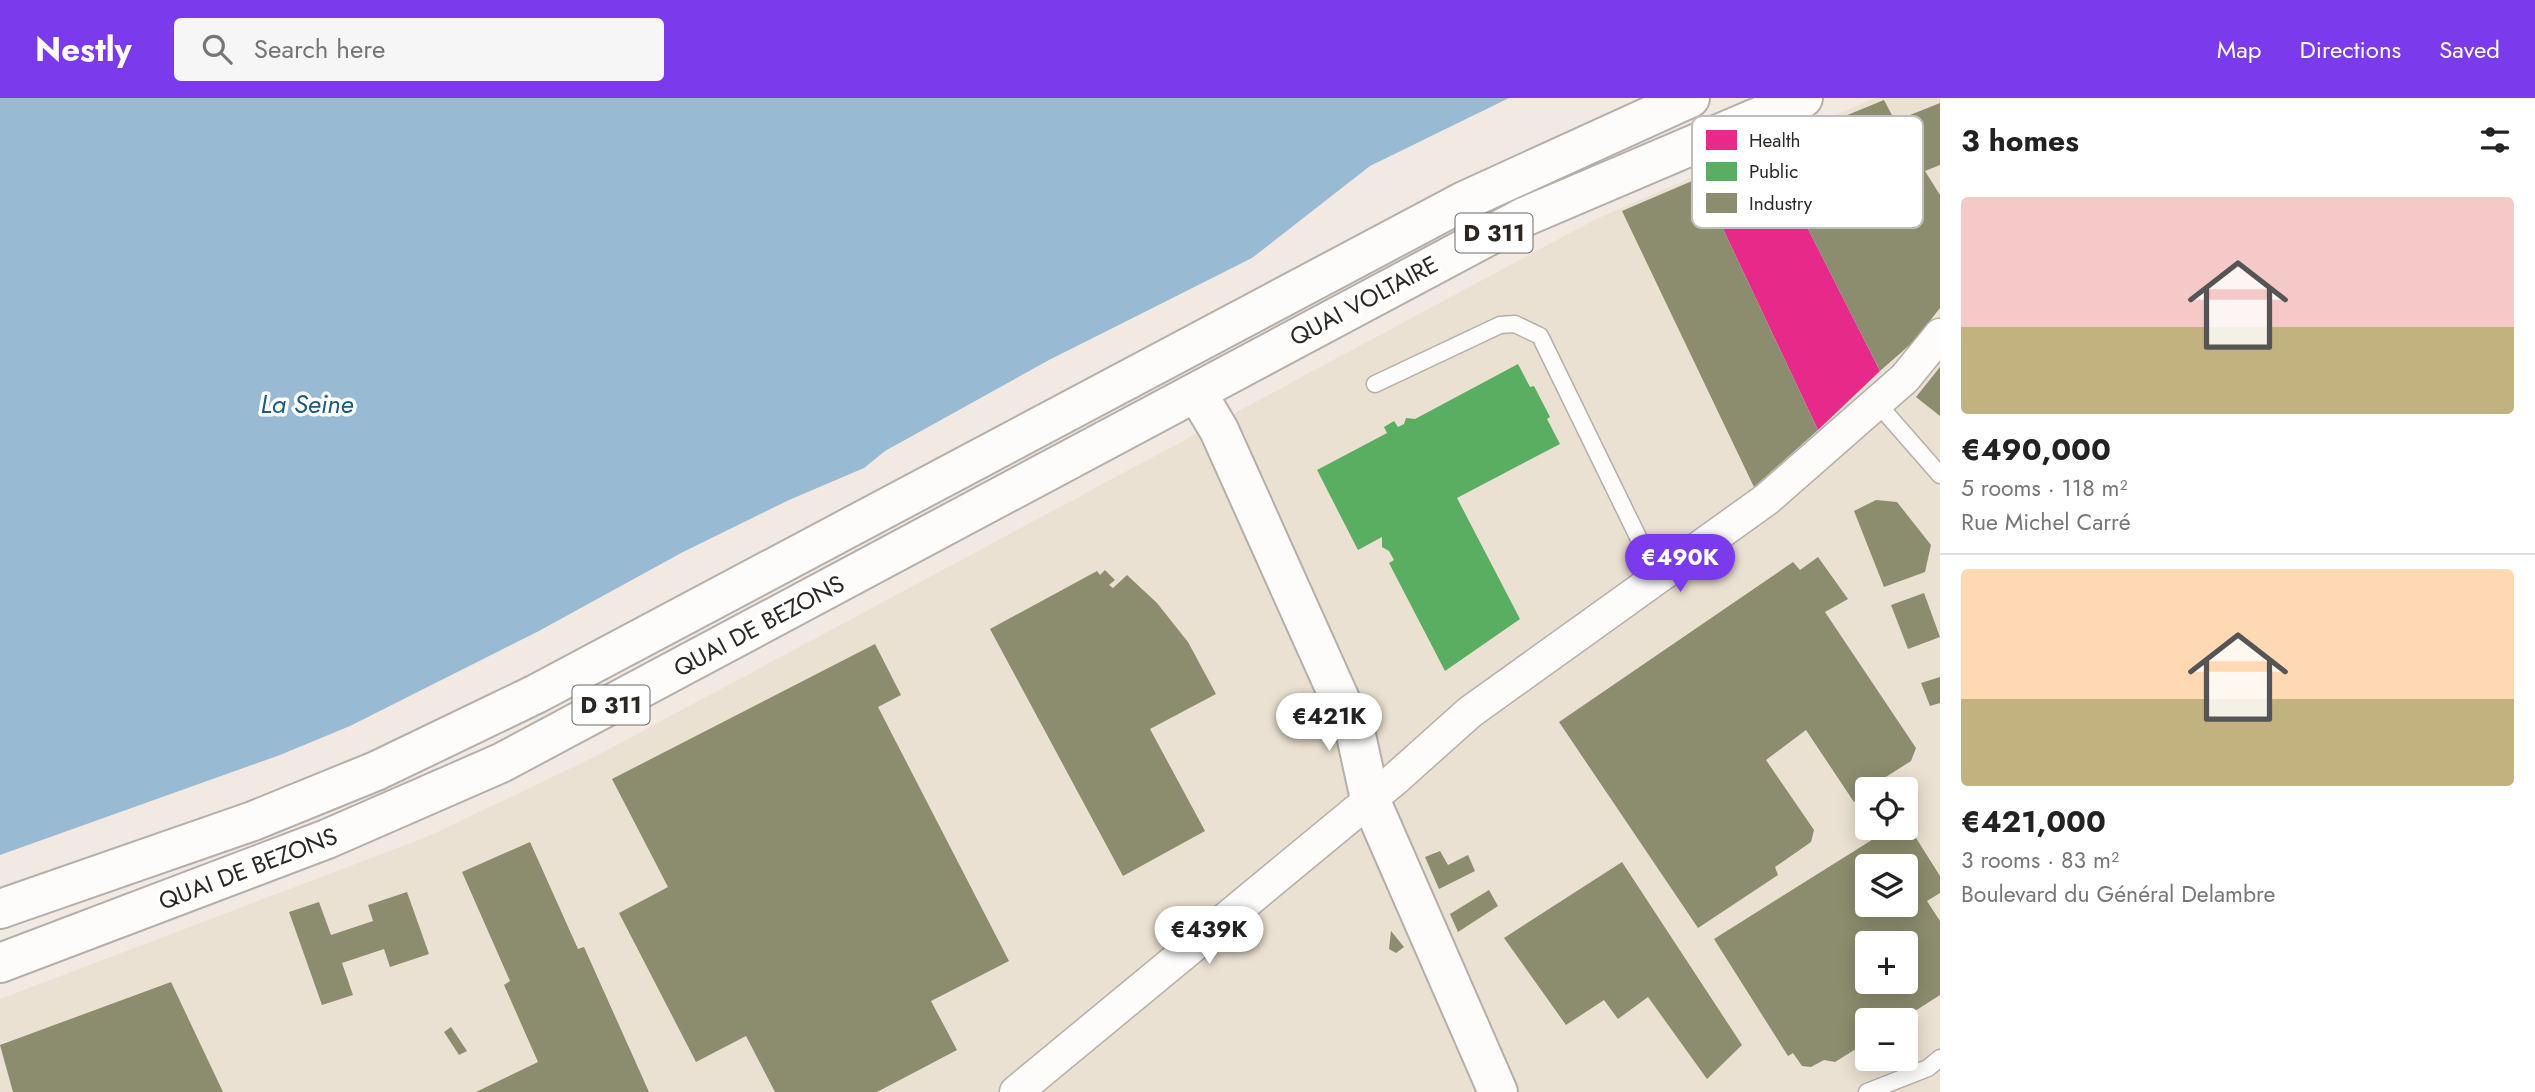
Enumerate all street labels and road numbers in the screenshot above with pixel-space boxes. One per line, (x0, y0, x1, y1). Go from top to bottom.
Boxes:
road number: D 311 (1456, 214, 1532, 252)
street label: QUAI VOLTAIRE (1283, 247, 1444, 354)
street label: QUAI DE BEZONS (667, 566, 850, 685)
road number: D 311 (572, 685, 650, 724)
street label: QUAI DE BEZONS (153, 818, 342, 919)

